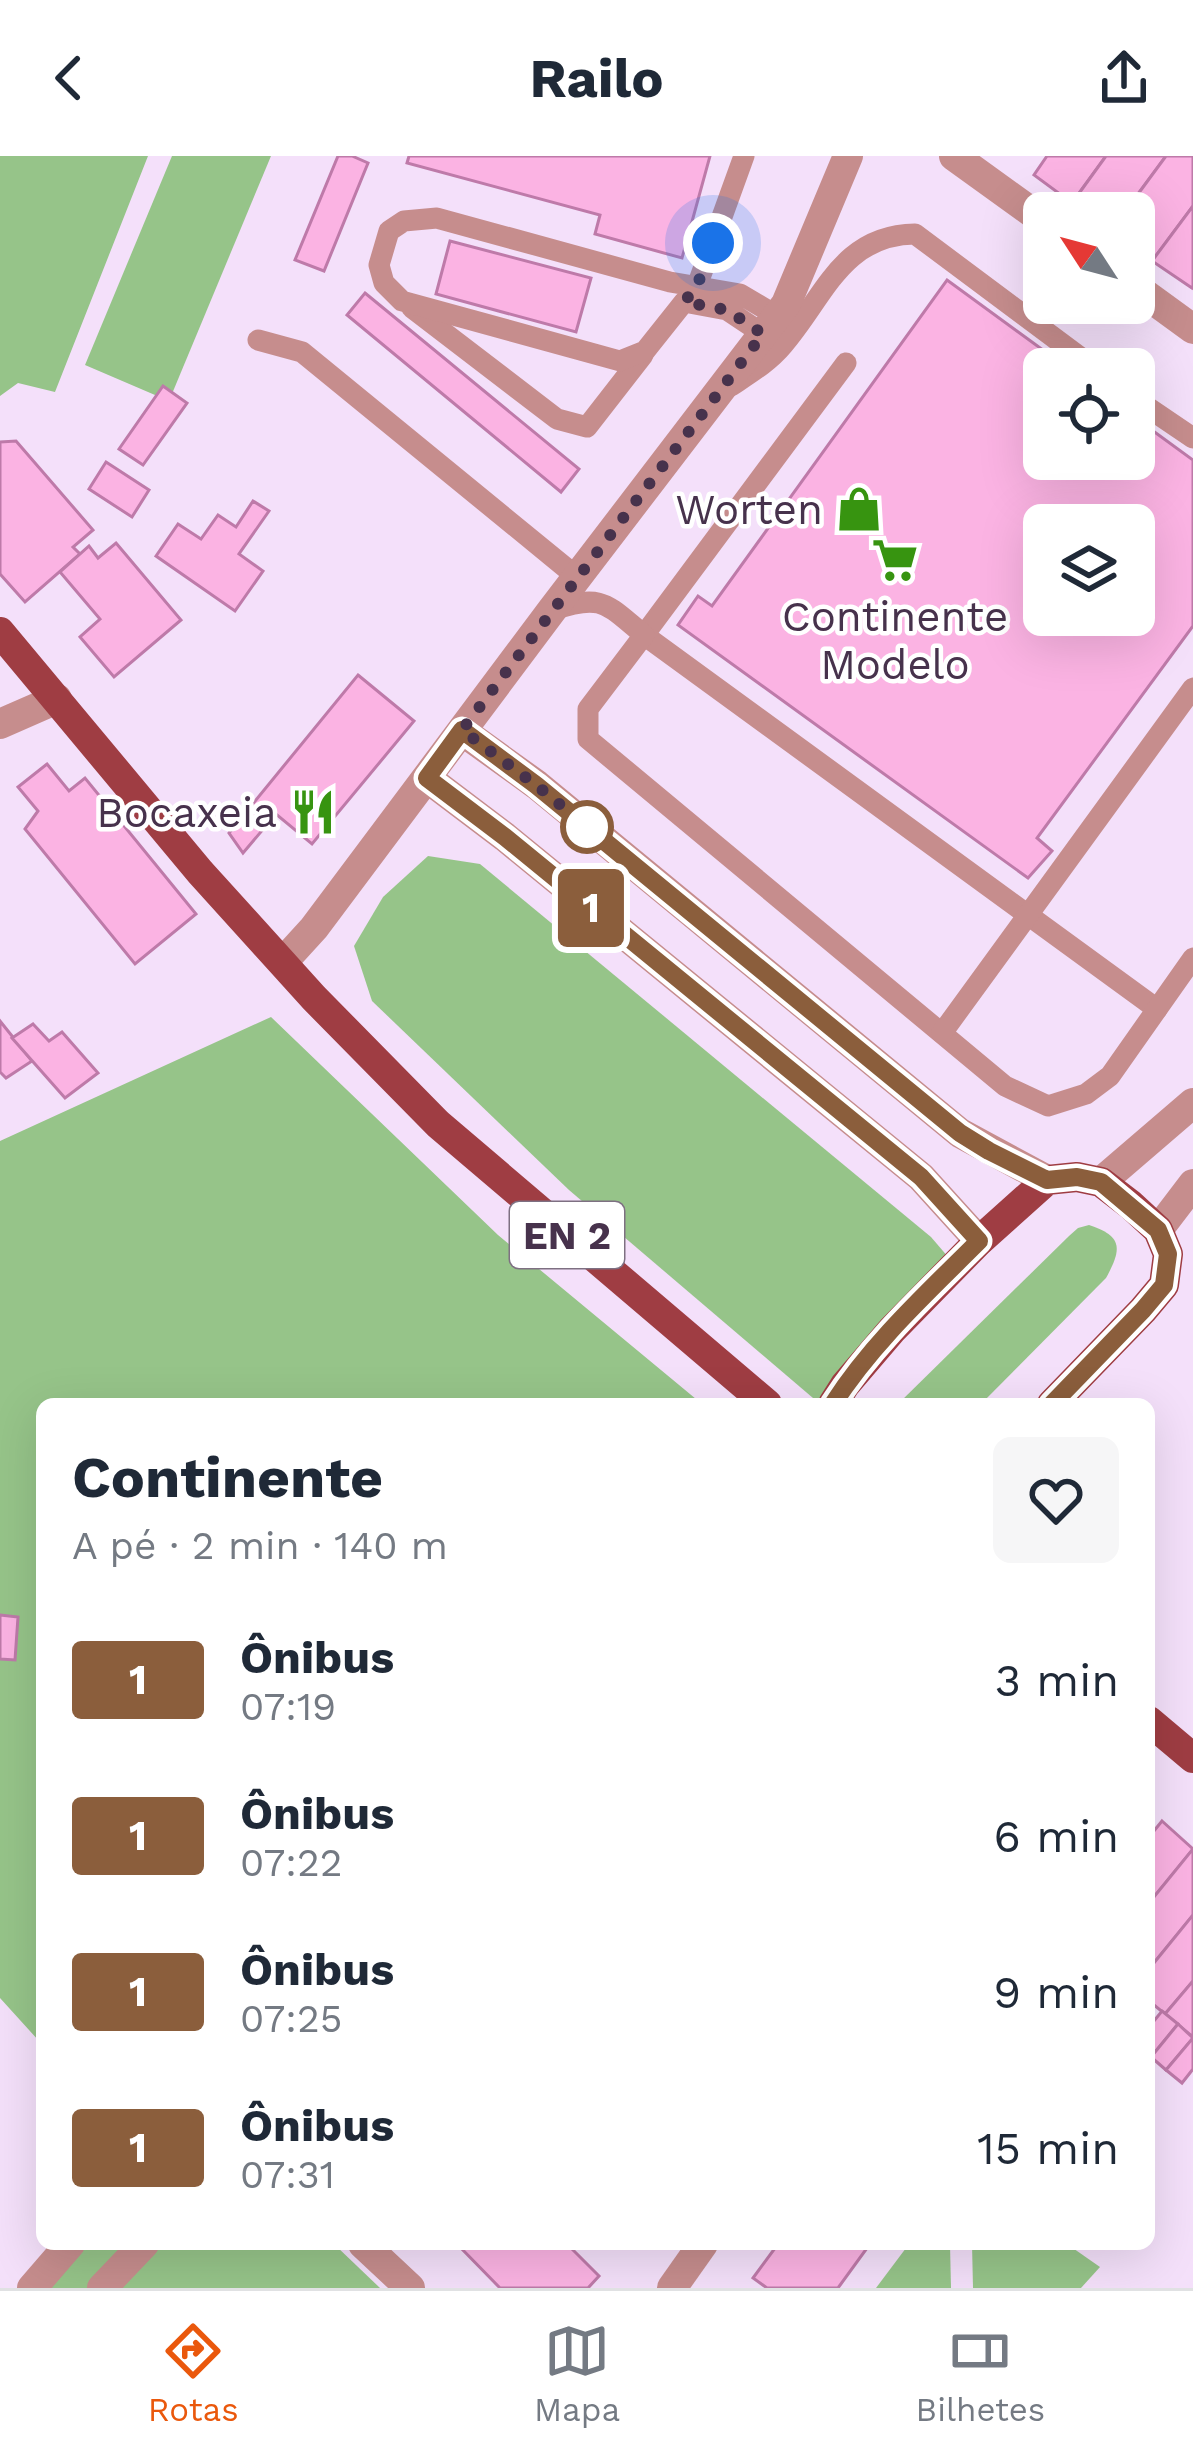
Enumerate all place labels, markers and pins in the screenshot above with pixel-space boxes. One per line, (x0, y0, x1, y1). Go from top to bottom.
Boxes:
shop icon: Worten (834, 484, 884, 534)
place label: Worten (675, 485, 823, 534)
supermarket icon: Continente Modelo (870, 535, 920, 585)
place label: Continente Modelo (782, 592, 1008, 689)
restaurant icon: Bocaxeia (288, 787, 338, 837)
place label: Bocaxeia (96, 788, 277, 837)
unlabelled marker (562, 802, 612, 852)

